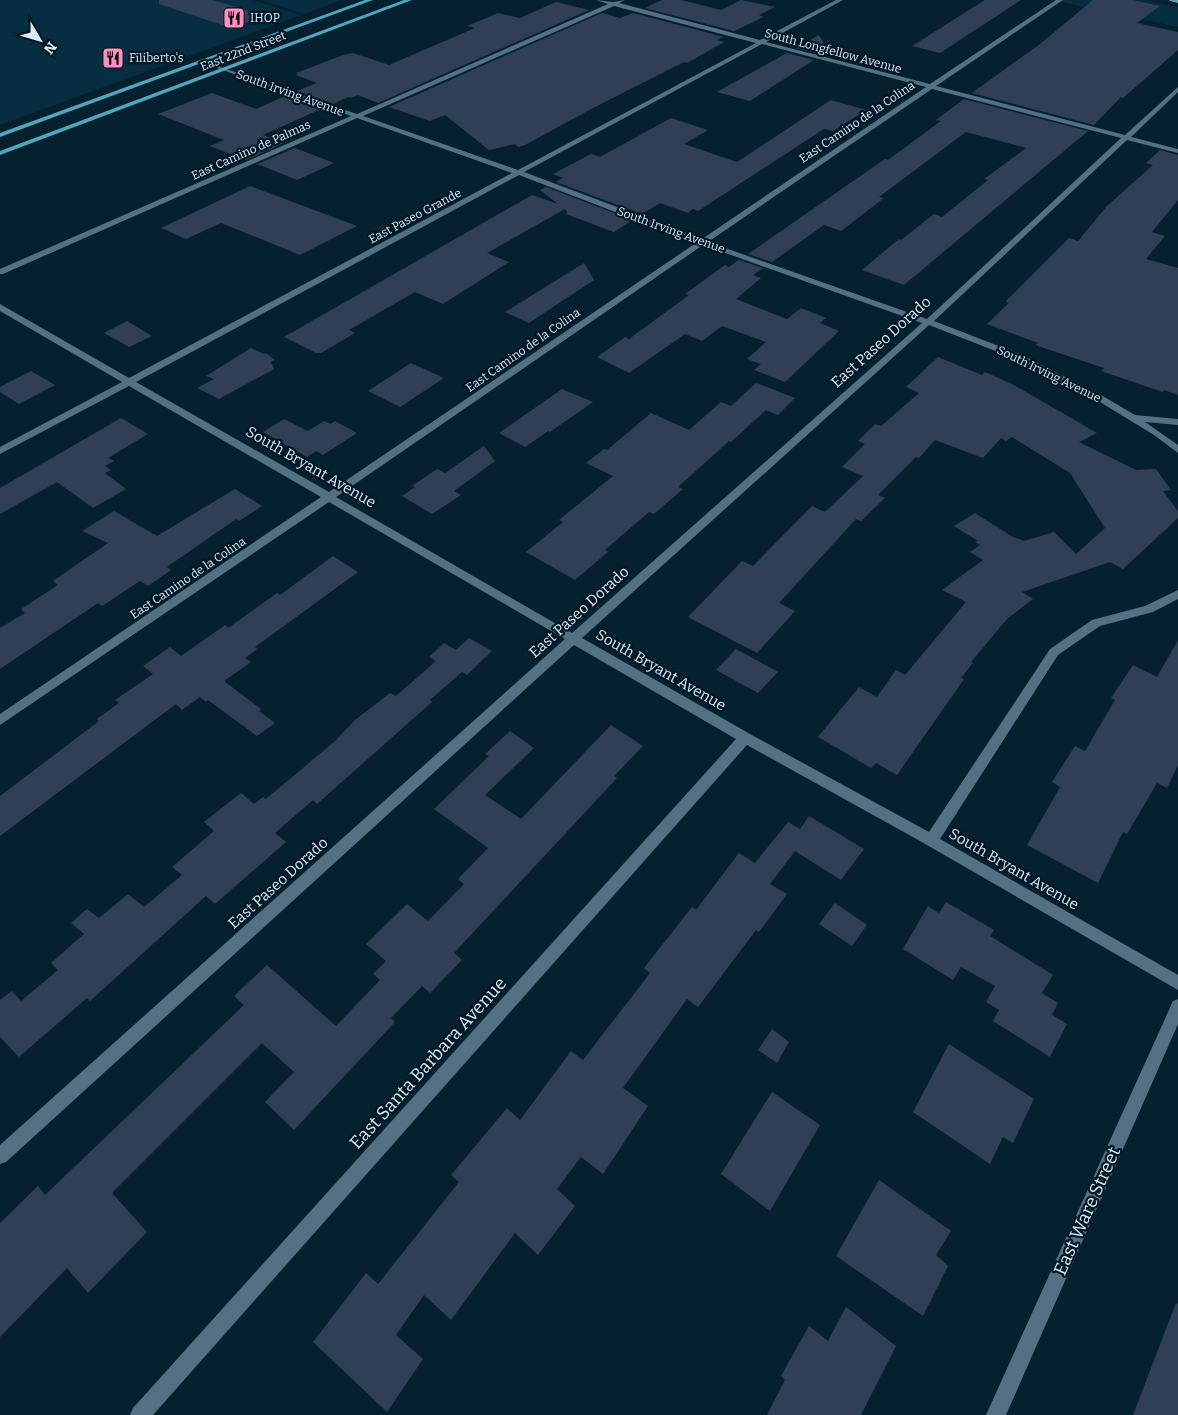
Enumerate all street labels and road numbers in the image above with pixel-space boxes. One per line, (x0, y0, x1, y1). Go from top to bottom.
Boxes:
street label: South Longfellow Avenue (763, 26, 903, 76)
street label: East 22nd Street (198, 28, 288, 74)
street label: South Irving Avenue (234, 67, 346, 119)
street label: East Camino de la Colina (797, 78, 918, 166)
street label: East Camino de Palmas (189, 117, 313, 183)
street label: East Paseo Grande (366, 186, 464, 246)
street label: South Irving Avenue (615, 204, 727, 256)
street label: East Paseo Dorado (827, 293, 935, 391)
street label: East Camino de la Colina (463, 305, 583, 395)
street label: South Irving Avenue (995, 343, 1103, 405)
street label: South Bryant Avenue (243, 422, 379, 512)
street label: East Camino de la Colina (128, 534, 249, 622)
street label: East Paseo Dorado (525, 563, 633, 661)
street label: South Bryant Avenue (593, 625, 729, 715)
street label: South Bryant Avenue (946, 824, 1082, 914)
street label: East Paseo Dorado (224, 834, 332, 932)
street label: East Santa Barbara Avenue (345, 972, 511, 1154)
street label: East Ware Street (1049, 1143, 1125, 1279)

